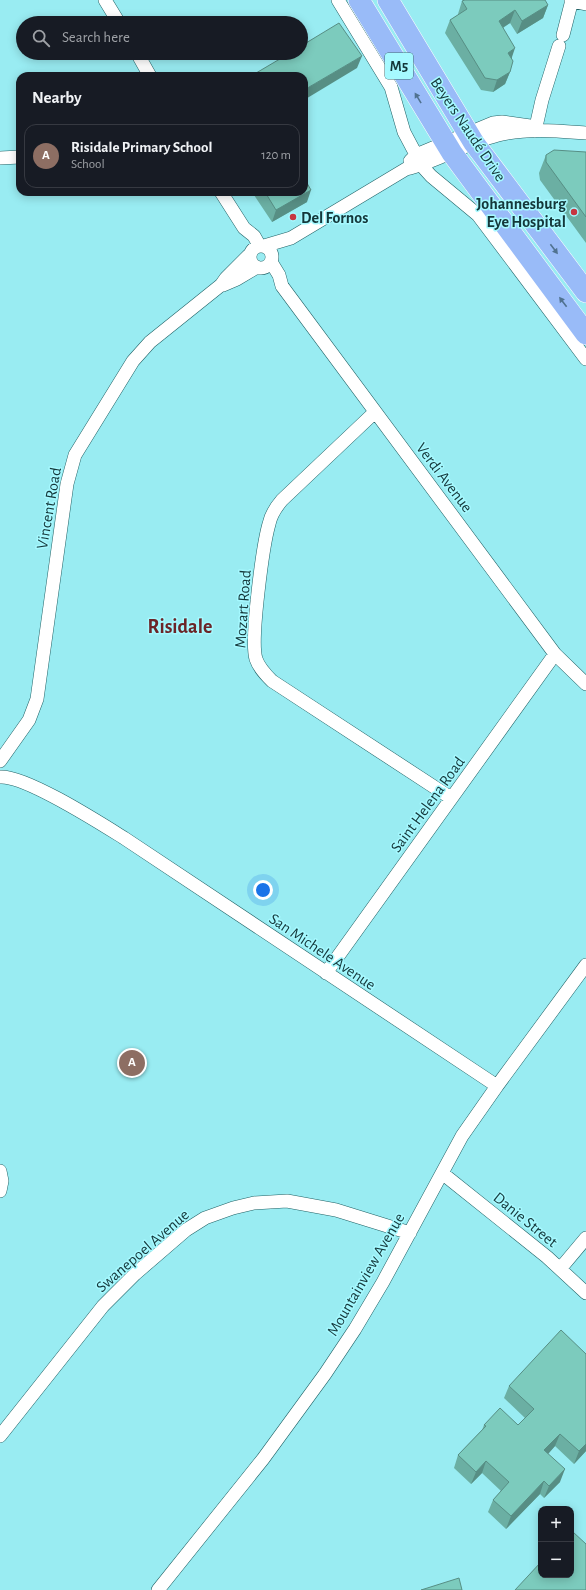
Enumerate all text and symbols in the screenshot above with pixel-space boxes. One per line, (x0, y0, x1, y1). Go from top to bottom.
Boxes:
search box (16, 16, 308, 60)
icon: search (30, 27, 52, 49)
text: Search here (62, 30, 130, 45)
road number: M5 (385, 53, 413, 79)
street label: Beyers Naudé Drive (427, 75, 509, 185)
text: Nearby (32, 89, 82, 106)
one-way arrow (415, 92, 422, 104)
text: Risidale Primary School (71, 140, 212, 155)
text: A (42, 149, 50, 162)
text: 120 m (261, 149, 291, 162)
text: School (71, 158, 105, 171)
place label: Johannesburg Eye Hospital (476, 196, 567, 231)
marker: Johannesburg Eye Hospital (569, 207, 579, 217)
place label: Del Fornos (301, 210, 368, 226)
marker: Del Fornos (288, 212, 298, 222)
one-way arrow (550, 244, 558, 255)
one-way arrow (559, 297, 567, 308)
street label: Verdi Avenue (413, 440, 475, 515)
street label: Vincent Road (34, 466, 64, 550)
street label: Mozart Road (232, 569, 254, 649)
district label: Risidale (148, 617, 212, 637)
street label: Saint Helena Road (388, 754, 468, 855)
your location (253, 880, 273, 900)
street label: San Michele Avenue (266, 910, 378, 993)
pin: A (119, 1048, 145, 1078)
street label: Danie Street (490, 1189, 560, 1250)
street label: Swanepoel Avenue (93, 1206, 192, 1295)
street label: Mountainview Avenue (324, 1210, 408, 1339)
map controls (538, 1506, 574, 1578)
button: + (538, 1506, 574, 1542)
button: − (538, 1542, 574, 1578)

